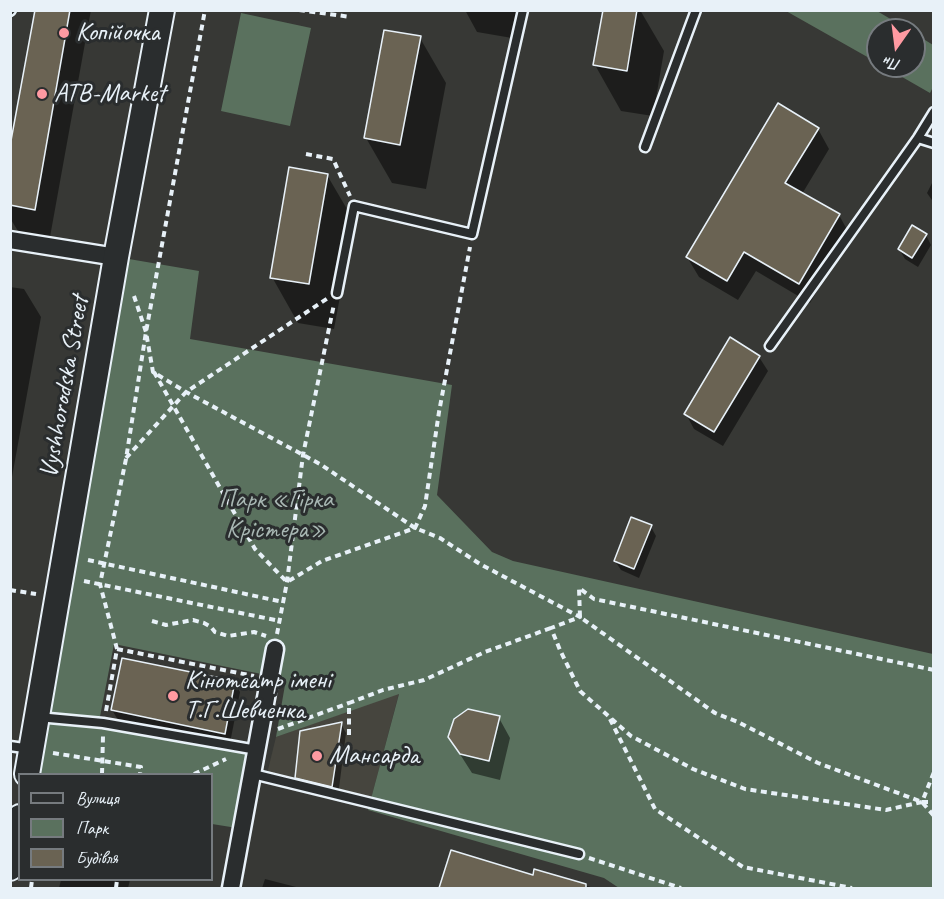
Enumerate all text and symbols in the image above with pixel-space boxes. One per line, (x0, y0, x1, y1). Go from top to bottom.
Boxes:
place label: Копійочка (76, 17, 160, 49)
north arrow (866, 18, 926, 78)
marker: Копійочка (57, 26, 71, 40)
text: Пн (882, 52, 903, 75)
place label: ATB-Market (54, 78, 165, 110)
marker: ATB-Market (35, 87, 49, 101)
street label: Vyshhorodska Street (34, 294, 96, 480)
park label: Парк «Гірка Крістера» (219, 484, 333, 546)
place label: Кінотеатр імені Т.Г.Шевченка (185, 665, 331, 726)
marker: Кінотеатр імені Т.Г.Шевченка (166, 689, 180, 703)
place label: Мансарда (329, 740, 419, 772)
marker: Мансарда (310, 749, 324, 763)
legend (18, 773, 213, 881)
text: Вулиця (76, 787, 119, 809)
text: Парк (76, 817, 108, 839)
text: Будівля (76, 847, 118, 869)

